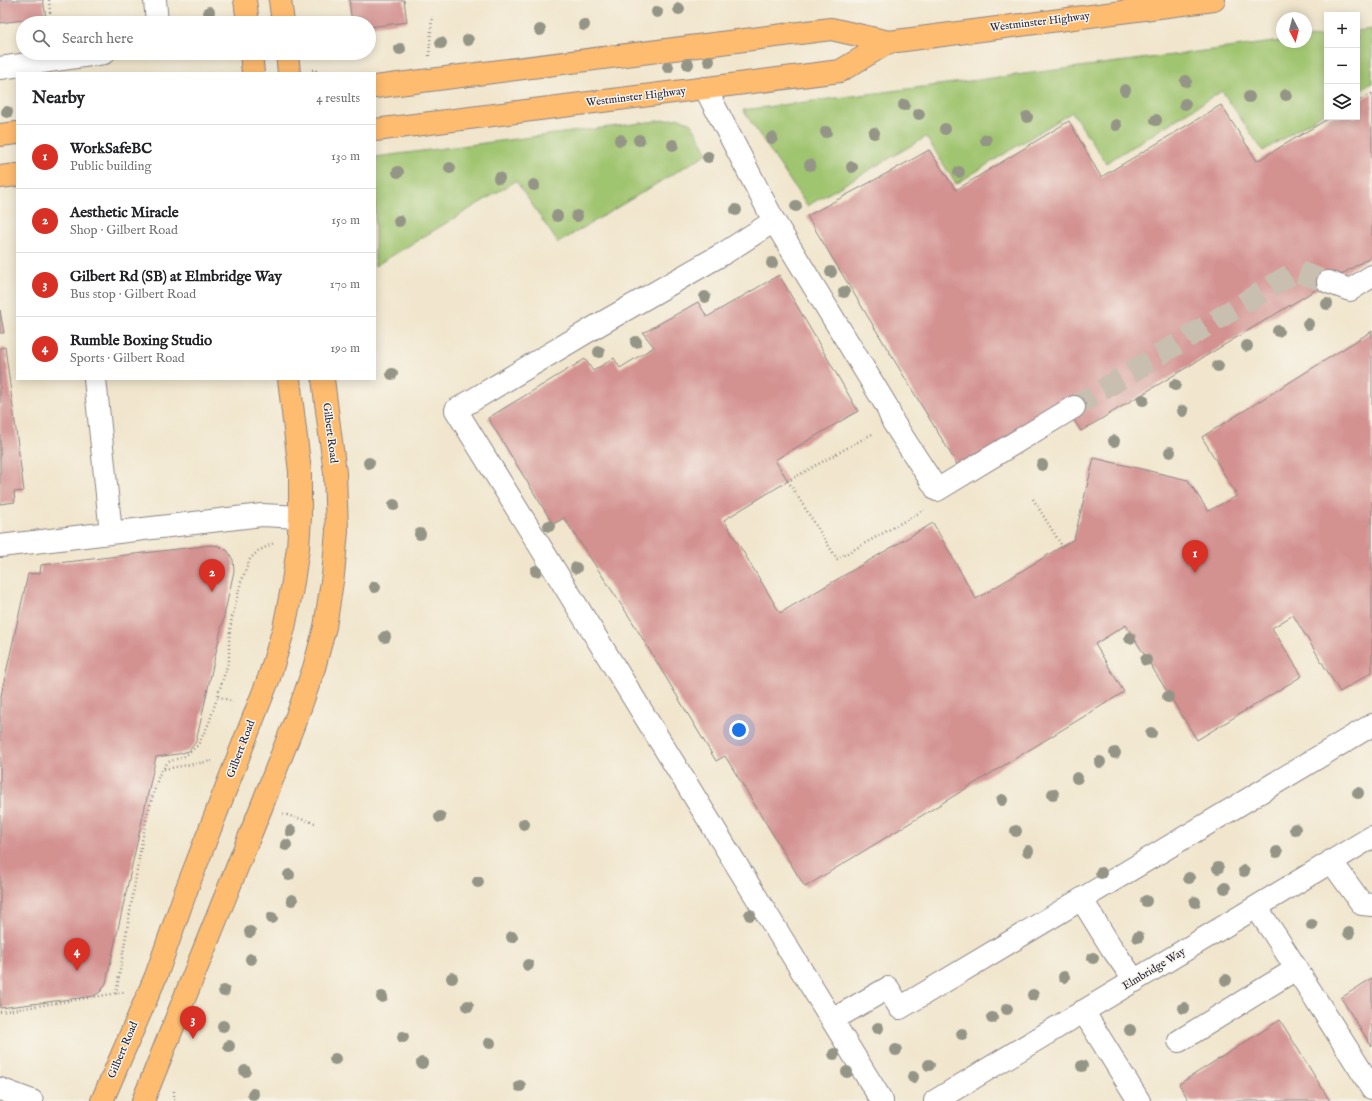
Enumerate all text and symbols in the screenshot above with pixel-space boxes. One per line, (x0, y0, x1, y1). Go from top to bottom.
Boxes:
street label: Westminster Highway (989, 9, 1091, 35)
north arrow (1276, 12, 1312, 48)
map controls (1324, 12, 1360, 120)
button: + (1324, 12, 1360, 48)
search box (16, 16, 376, 60)
icon: search (30, 27, 52, 49)
text: Search here (62, 29, 133, 48)
button: − (1324, 48, 1360, 84)
street label: Westminster Highway (585, 84, 687, 110)
button: layers (1324, 84, 1360, 120)
text: Nearby (32, 88, 85, 109)
text: 4 results (316, 90, 360, 107)
text: WorkSafeBC (70, 139, 152, 158)
text: 1 (43, 148, 47, 165)
text: 130 m (331, 148, 360, 165)
text: Public building (70, 158, 152, 175)
text: Aesthetic Miracle (70, 203, 179, 222)
text: 2 (42, 212, 48, 229)
text: 150 m (331, 212, 360, 229)
text: Shop · Gilbert Road (70, 222, 178, 239)
text: Gilbert Rd (SB) at Elmbridge Way (70, 267, 282, 286)
text: 3 (43, 276, 47, 293)
text: 170 m (330, 276, 360, 293)
text: Bus stop · Gilbert Road (70, 286, 196, 303)
text: Rumble Boxing Studio (70, 331, 212, 350)
text: 4 (42, 340, 48, 357)
text: 190 m (330, 340, 360, 357)
text: Sports · Gilbert Road (70, 350, 185, 367)
street label: Gilbert Road (319, 402, 341, 464)
pin: 1 (1182, 540, 1208, 573)
pin: 2 (199, 559, 225, 592)
street label: Gilbert Road (224, 718, 258, 780)
your location (729, 720, 749, 740)
pin: 4 (64, 938, 90, 971)
street label: Elmbridge Way (1120, 944, 1189, 993)
pin: 3 (180, 1006, 206, 1039)
street label: Gilbert Road (105, 1019, 141, 1081)

